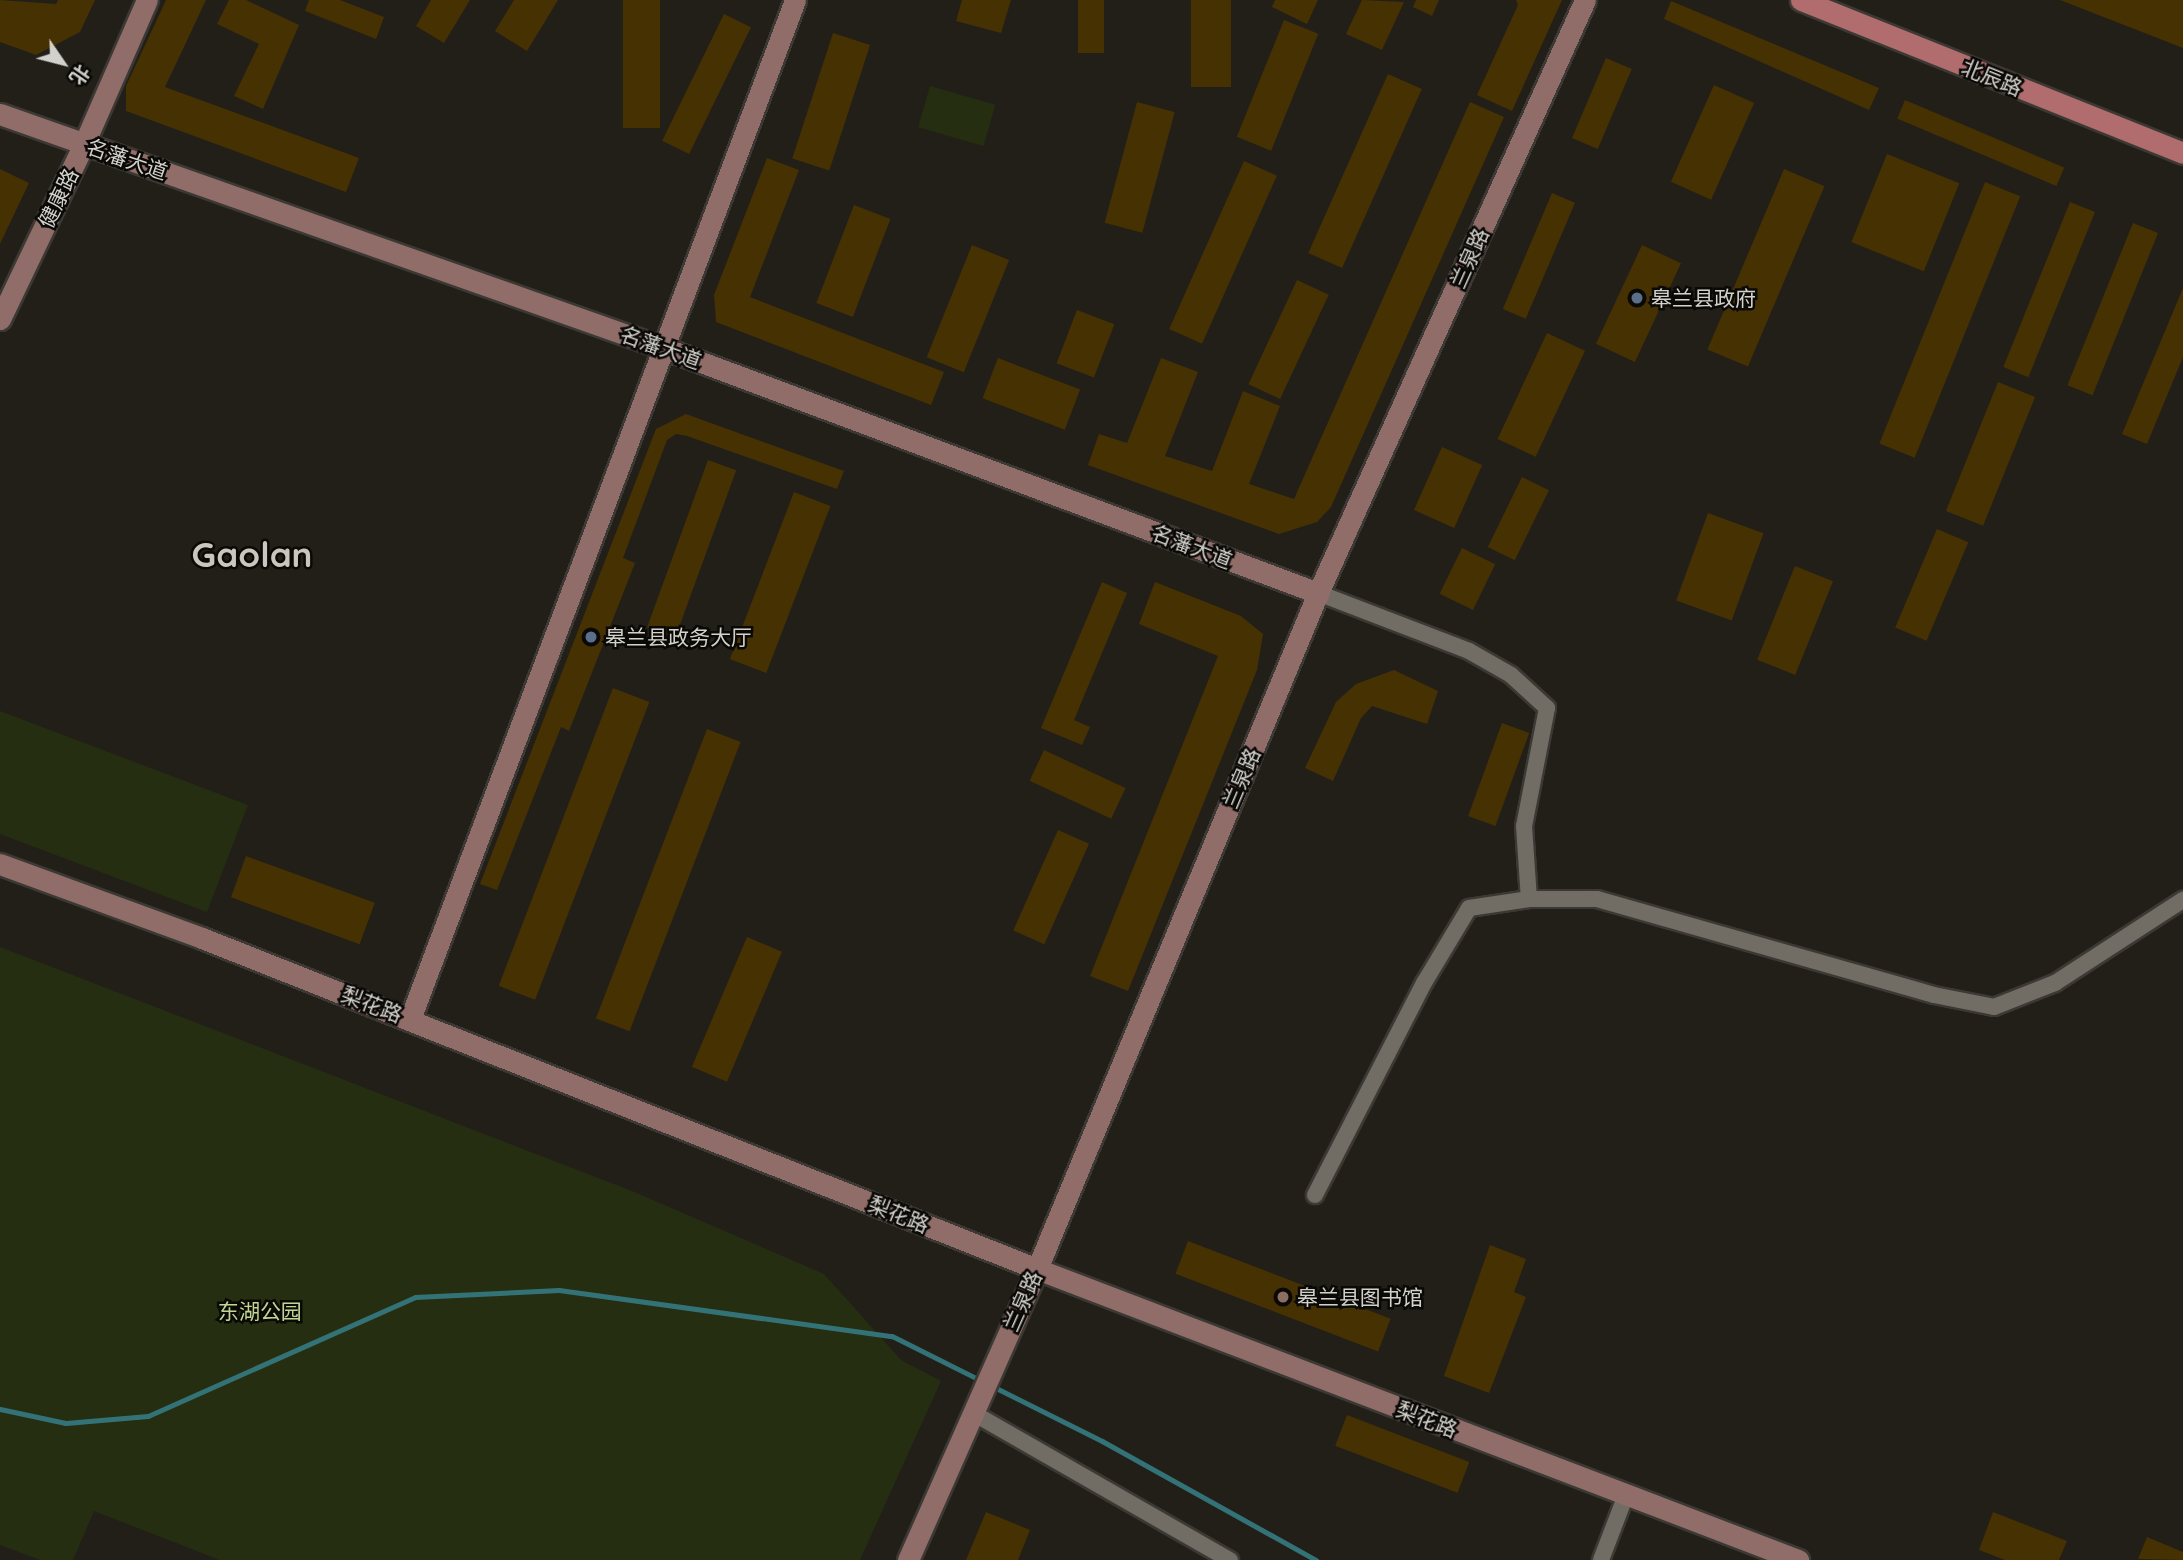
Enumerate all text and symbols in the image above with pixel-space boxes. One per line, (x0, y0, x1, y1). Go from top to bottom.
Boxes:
north arrow (28, 28, 98, 98)
street label: 北辰路 (1958, 54, 2026, 100)
text: 北 (65, 60, 95, 90)
street label: 名藩大道 (83, 133, 171, 185)
street label: 健康路 (33, 164, 83, 232)
street label: 兰泉路 (1445, 224, 1493, 292)
place label: 皋兰县政府 (1651, 285, 1756, 311)
marker: 皋兰县政府 (1629, 290, 1645, 306)
street label: 名藩大道 (617, 321, 705, 373)
street label: 名藩大道 (1148, 519, 1236, 573)
district label: Gaolan (192, 533, 312, 575)
place label: 皋兰县政务大厅 (605, 624, 752, 650)
marker: 皋兰县政务大厅 (583, 629, 599, 645)
street label: 兰泉路 (1217, 744, 1265, 812)
street label: 梨花路 (338, 981, 406, 1027)
street label: 梨花路 (865, 1191, 933, 1237)
street label: 兰泉路 (998, 1267, 1046, 1335)
place label: 皋兰县图书馆 (1297, 1284, 1423, 1310)
marker: 皋兰县图书馆 (1275, 1289, 1291, 1305)
park label: 东湖公园 (218, 1298, 302, 1324)
street label: 梨花路 (1393, 1396, 1461, 1442)

